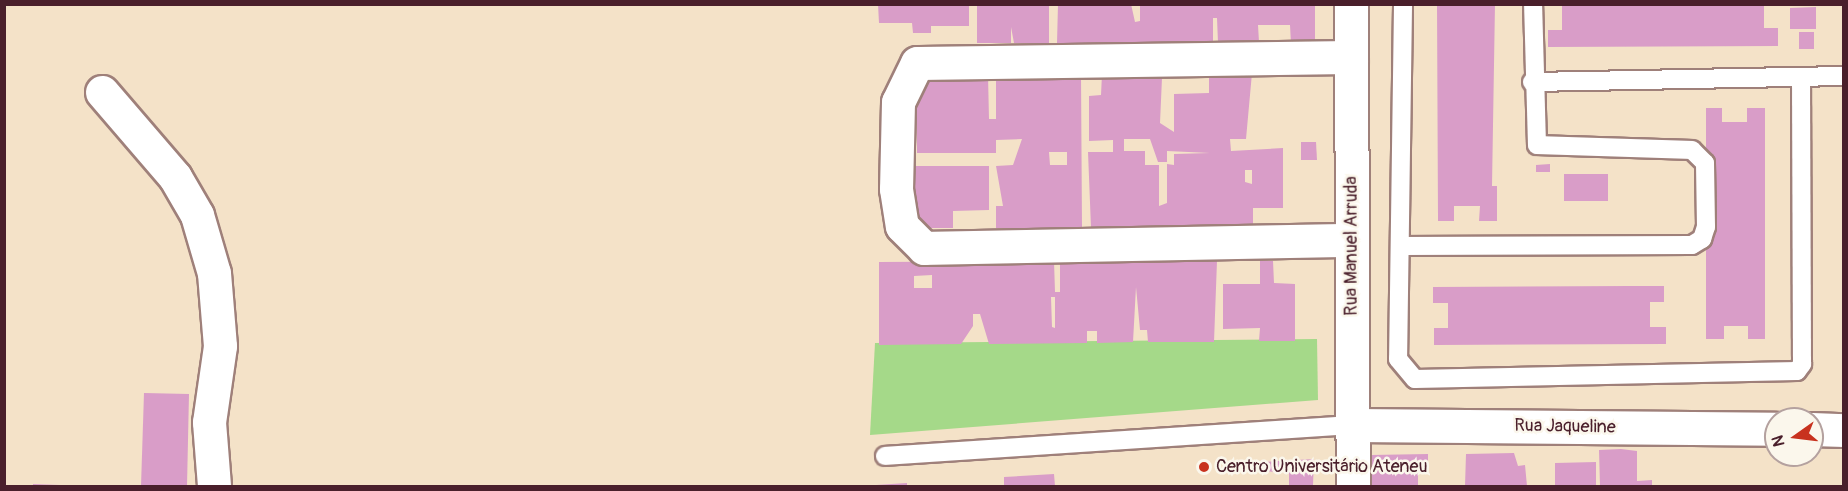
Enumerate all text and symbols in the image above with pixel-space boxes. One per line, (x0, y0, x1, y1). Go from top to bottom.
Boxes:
street label: Rua Manuel Arruda (1341, 176, 1363, 316)
north arrow (1764, 407, 1824, 467)
street label: Rua Jaqueline (1514, 415, 1616, 439)
text: N (1767, 433, 1789, 449)
place label: Centro Universitário Ateneu (1216, 456, 1427, 478)
marker: Centro Universitário Ateneu (1197, 460, 1211, 474)

